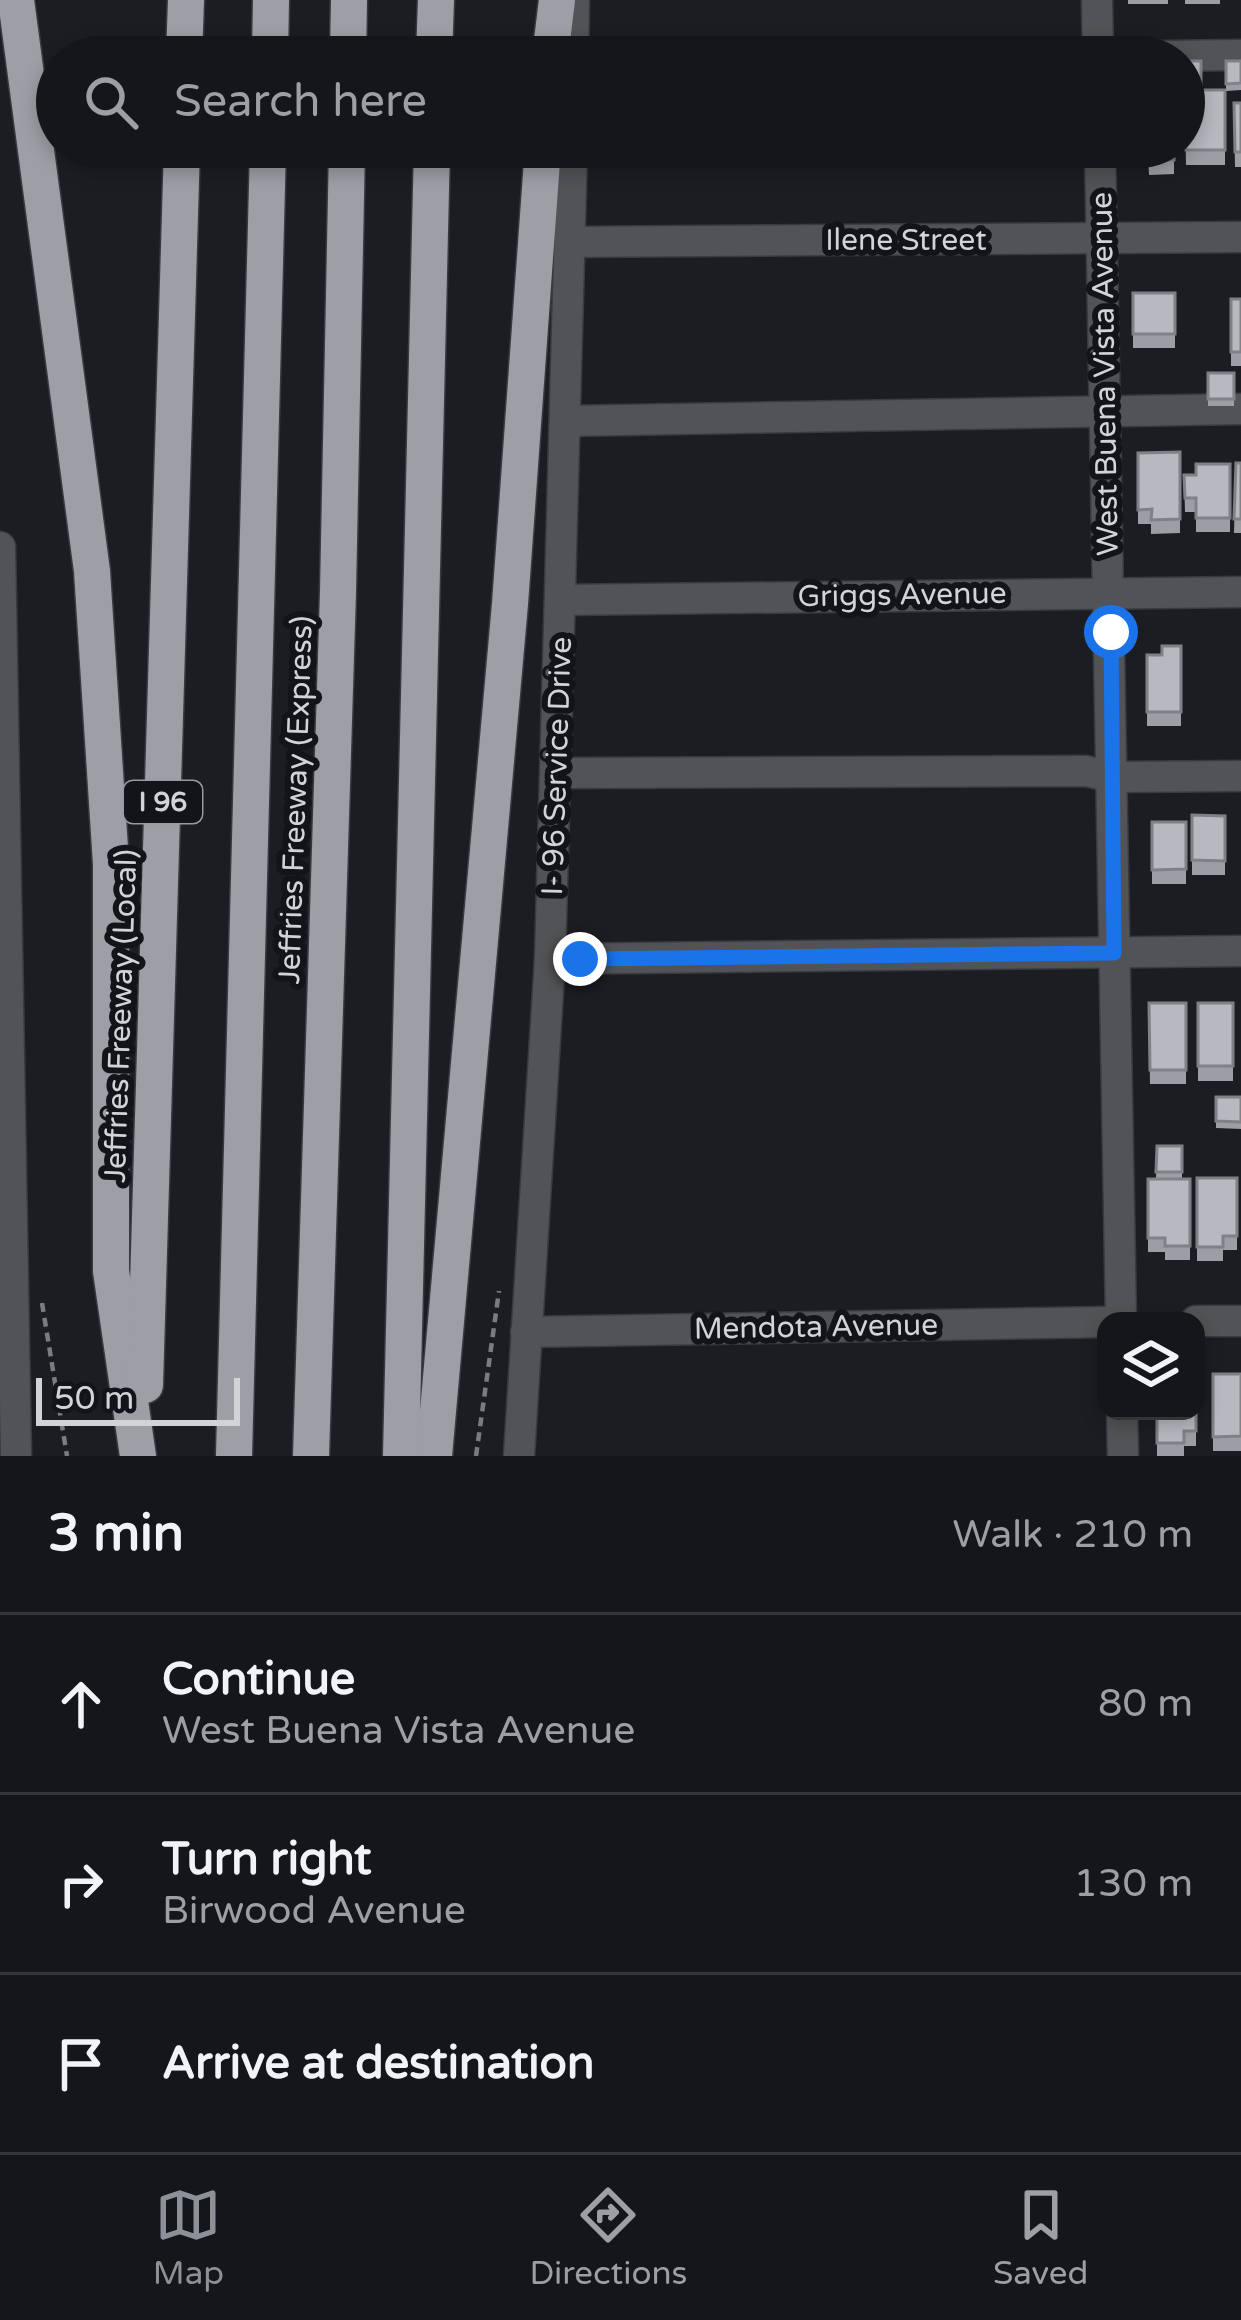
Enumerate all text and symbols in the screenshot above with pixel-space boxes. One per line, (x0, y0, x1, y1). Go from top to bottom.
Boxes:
search box (36, 36, 1205, 168)
icon: search (78, 69, 144, 135)
text: Search here (174, 75, 427, 129)
street label: West Buena Vista Avenue (1083, 192, 1127, 556)
street label: Ilene Street (825, 222, 987, 259)
street label: Griggs Avenue (797, 575, 1007, 615)
route start (1084, 605, 1138, 659)
street label: Jeffries Freeway (Express) (271, 615, 321, 985)
street label: I- 96 Service Drive (534, 636, 580, 896)
road number: I 96 (124, 781, 202, 823)
street label: Jeffries Freeway (Local) (97, 849, 145, 1183)
route end (553, 932, 607, 986)
street label: Mendota Avenue (694, 1306, 938, 1348)
map controls (1097, 1312, 1205, 1420)
button: layers (1097, 1312, 1205, 1420)
scale bar (36, 1372, 240, 1425)
text: 50 m (54, 1379, 134, 1418)
text: 3 min (48, 1503, 184, 1565)
text: Walk · 210 m (952, 1511, 1193, 1558)
text: Continue (162, 1653, 355, 1707)
icon: ahead (48, 1671, 114, 1737)
text: 80 m (1098, 1680, 1193, 1727)
text: West Buena Vista Avenue (162, 1707, 635, 1754)
text: Turn right (162, 1833, 371, 1887)
icon: right (48, 1851, 114, 1917)
text: 130 m (1074, 1860, 1193, 1907)
text: Birwood Avenue (162, 1887, 466, 1934)
icon: arrive (48, 2031, 114, 2097)
text: Arrive at destination (162, 2037, 594, 2091)
tab: Map (153, 2182, 224, 2293)
tab: Directions (530, 2182, 687, 2293)
tab: Saved (993, 2182, 1088, 2293)

